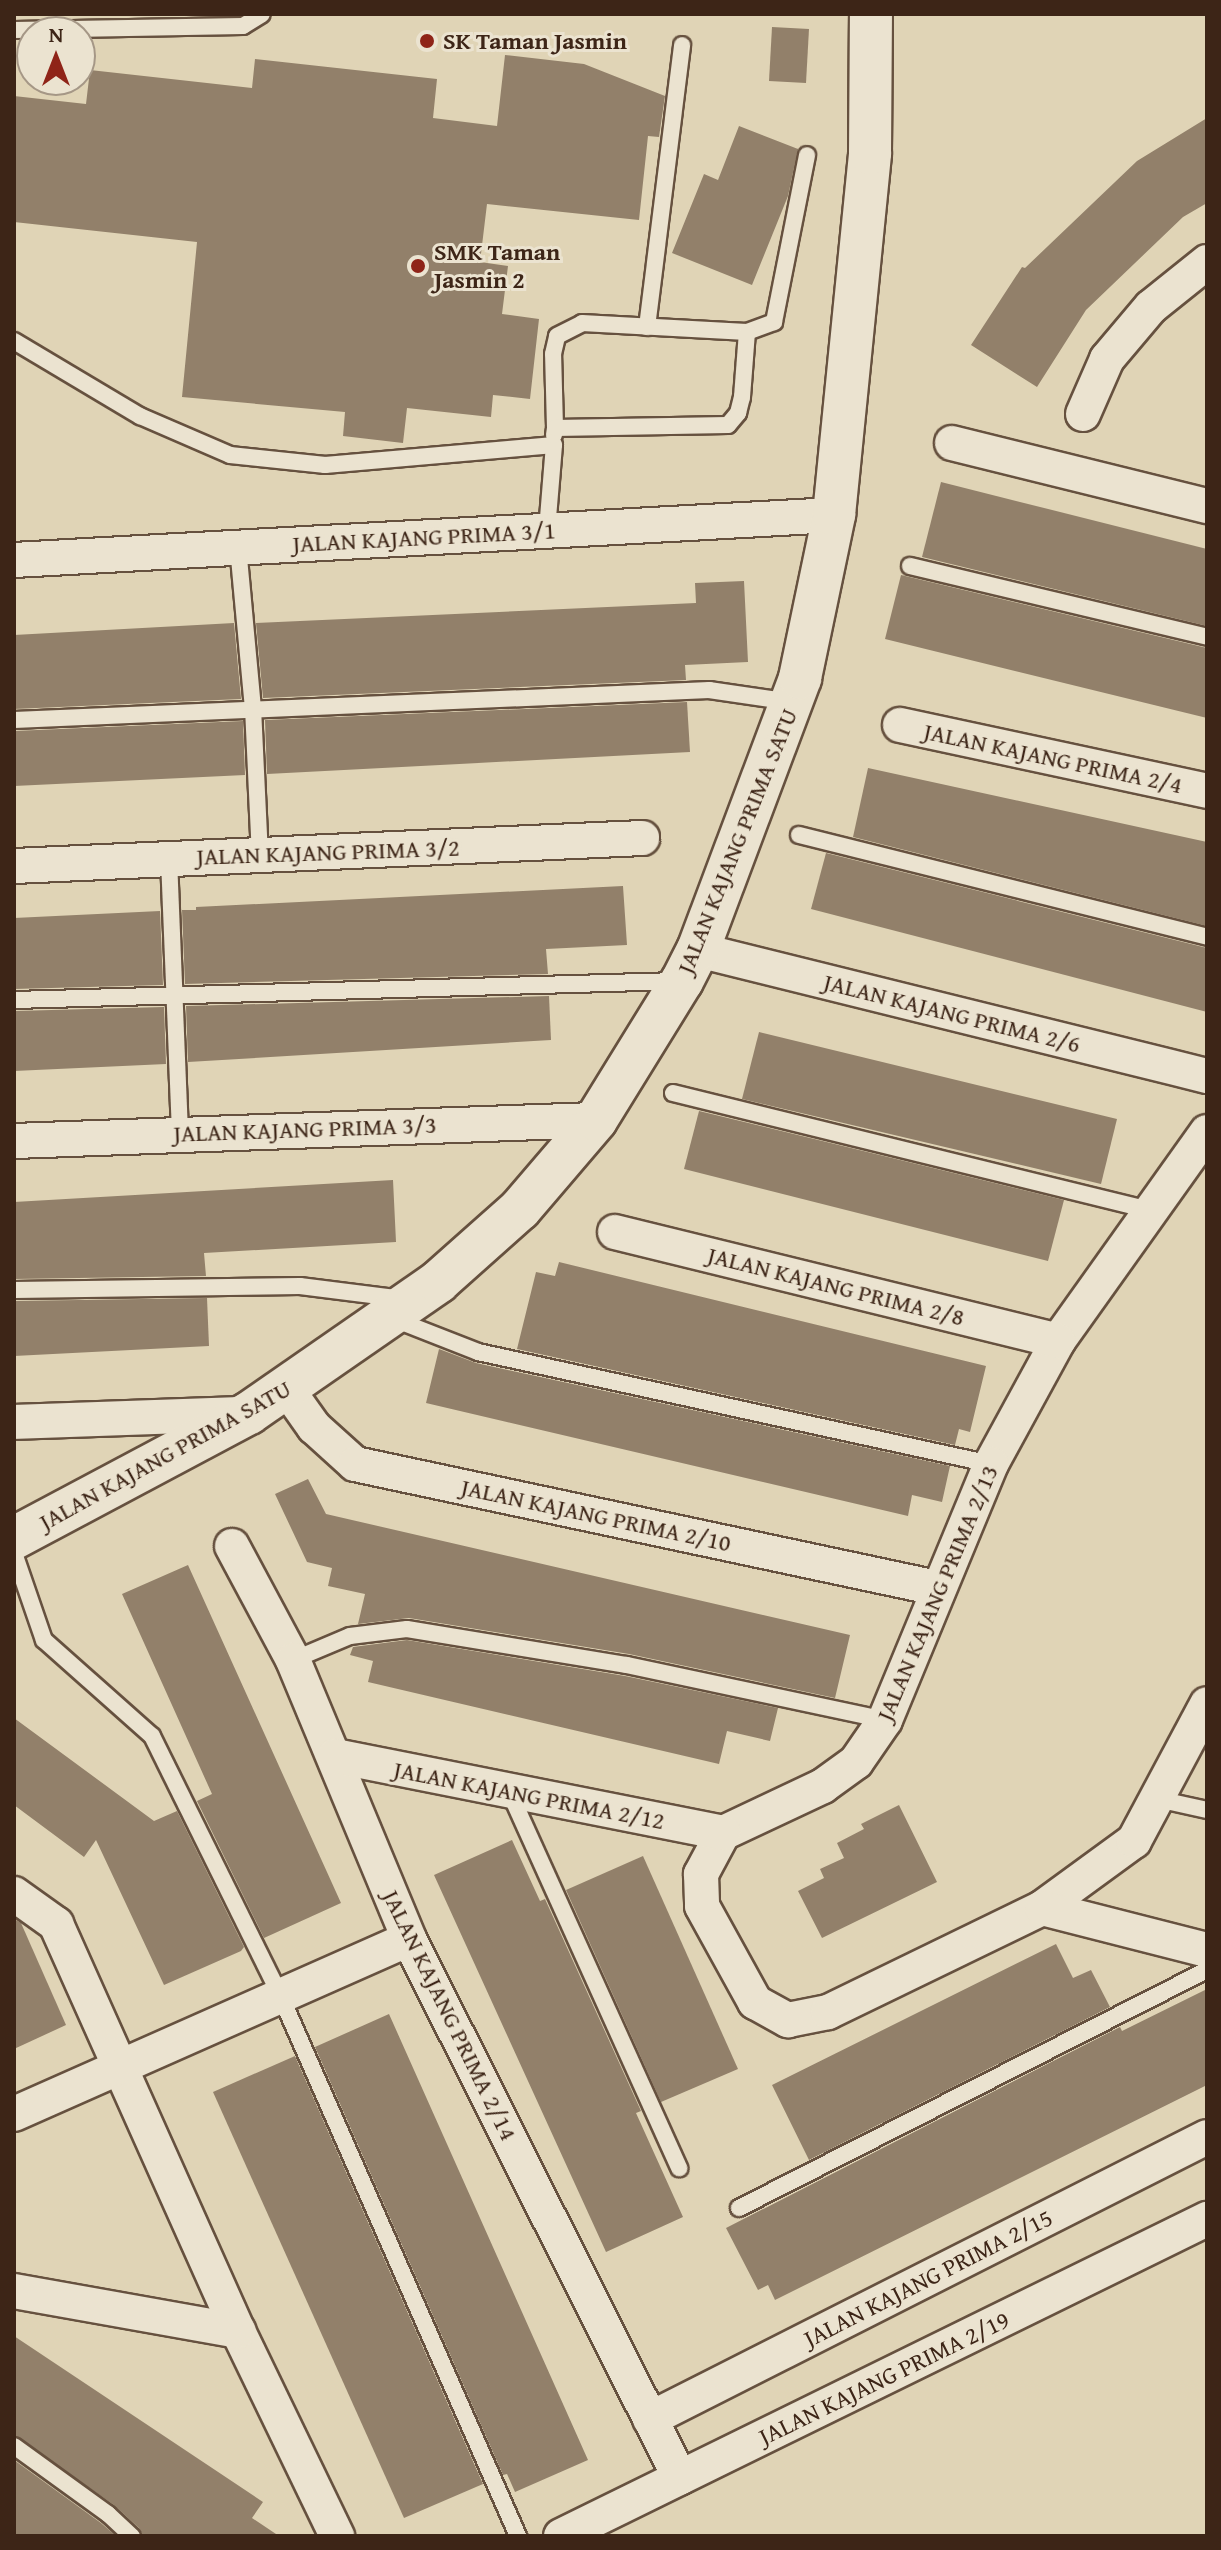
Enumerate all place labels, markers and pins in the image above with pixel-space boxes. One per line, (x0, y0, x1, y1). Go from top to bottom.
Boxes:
place label: SK Taman Jasmin (443, 27, 627, 55)
marker: SK Taman Jasmin (418, 32, 436, 50)
place label: SMK Taman Jasmin 2 (434, 238, 560, 294)
marker: SMK Taman Jasmin 2 (409, 257, 427, 275)

